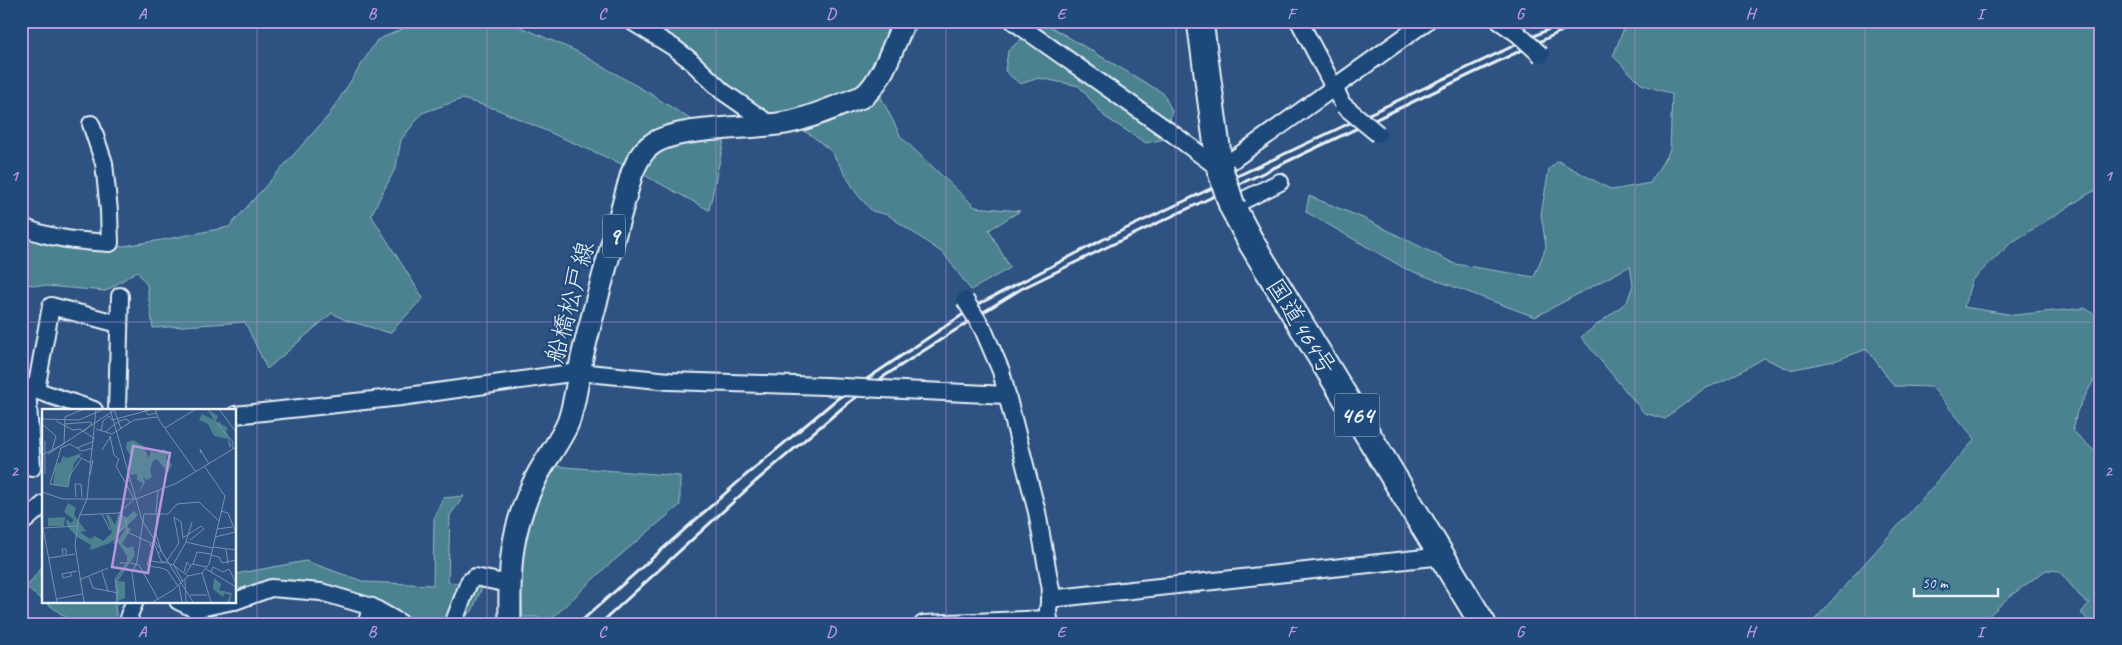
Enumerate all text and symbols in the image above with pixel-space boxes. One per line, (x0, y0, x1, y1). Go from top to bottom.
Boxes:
text: A (138, 4, 148, 24)
text: B (368, 4, 378, 24)
text: C (598, 4, 608, 24)
text: D (826, 4, 837, 24)
text: E (1057, 4, 1068, 24)
text: F (1287, 4, 1298, 24)
text: G (1516, 4, 1526, 24)
text: H (1745, 4, 1757, 24)
text: I (1977, 4, 1987, 24)
text: 1 (10, 166, 19, 186)
text: 1 (2104, 166, 2113, 186)
road number: 9 (603, 215, 625, 258)
street label: 船橋松戸線 (538, 238, 602, 367)
street label: 国道464号 (1259, 272, 1344, 381)
road number: 464 (1334, 394, 1380, 436)
inset map (42, 409, 236, 602)
text: 2 (10, 461, 19, 481)
text: 2 (2104, 461, 2113, 481)
scale bar (1914, 565, 1998, 597)
text: 50 m (1922, 574, 1949, 593)
text: A (138, 622, 148, 642)
text: B (368, 622, 378, 642)
text: C (598, 622, 608, 642)
text: D (826, 622, 837, 642)
text: E (1057, 622, 1068, 642)
text: F (1287, 622, 1298, 642)
text: G (1516, 622, 1526, 642)
text: H (1745, 622, 1757, 642)
text: I (1977, 622, 1987, 642)

